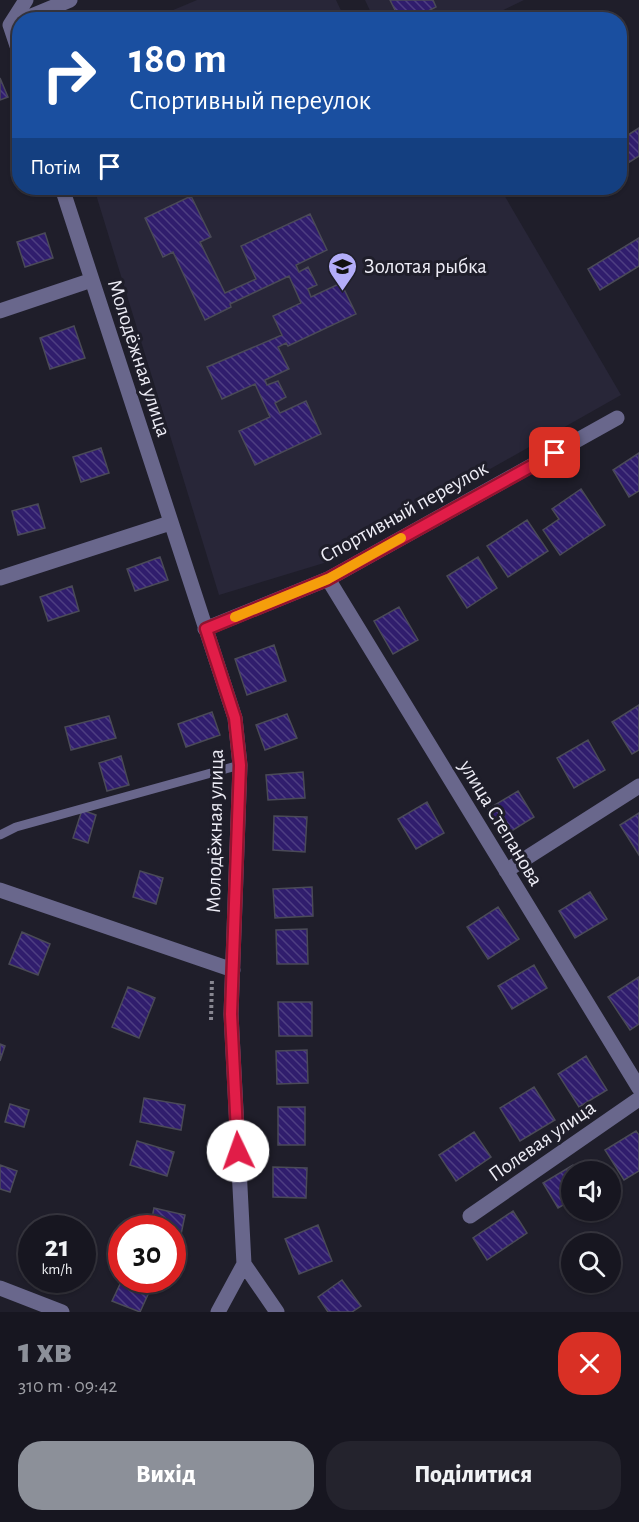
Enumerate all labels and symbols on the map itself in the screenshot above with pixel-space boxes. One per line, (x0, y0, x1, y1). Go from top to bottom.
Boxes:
school or university icon: Золотая рыбка (327, 250, 359, 292)
place label: Золотая рыбка (364, 256, 487, 277)
street label: Молодёжная улица (104, 277, 174, 440)
pin (529, 427, 580, 478)
street label: Спортивный переулок (317, 457, 492, 567)
street label: Молодёжная улица (203, 748, 227, 913)
street label: улица Степанова (455, 756, 547, 890)
street label: Полевая улица (485, 1096, 600, 1186)
position arrow (206, 1119, 270, 1183)
speed limit sign: 30 (108, 1215, 186, 1293)

